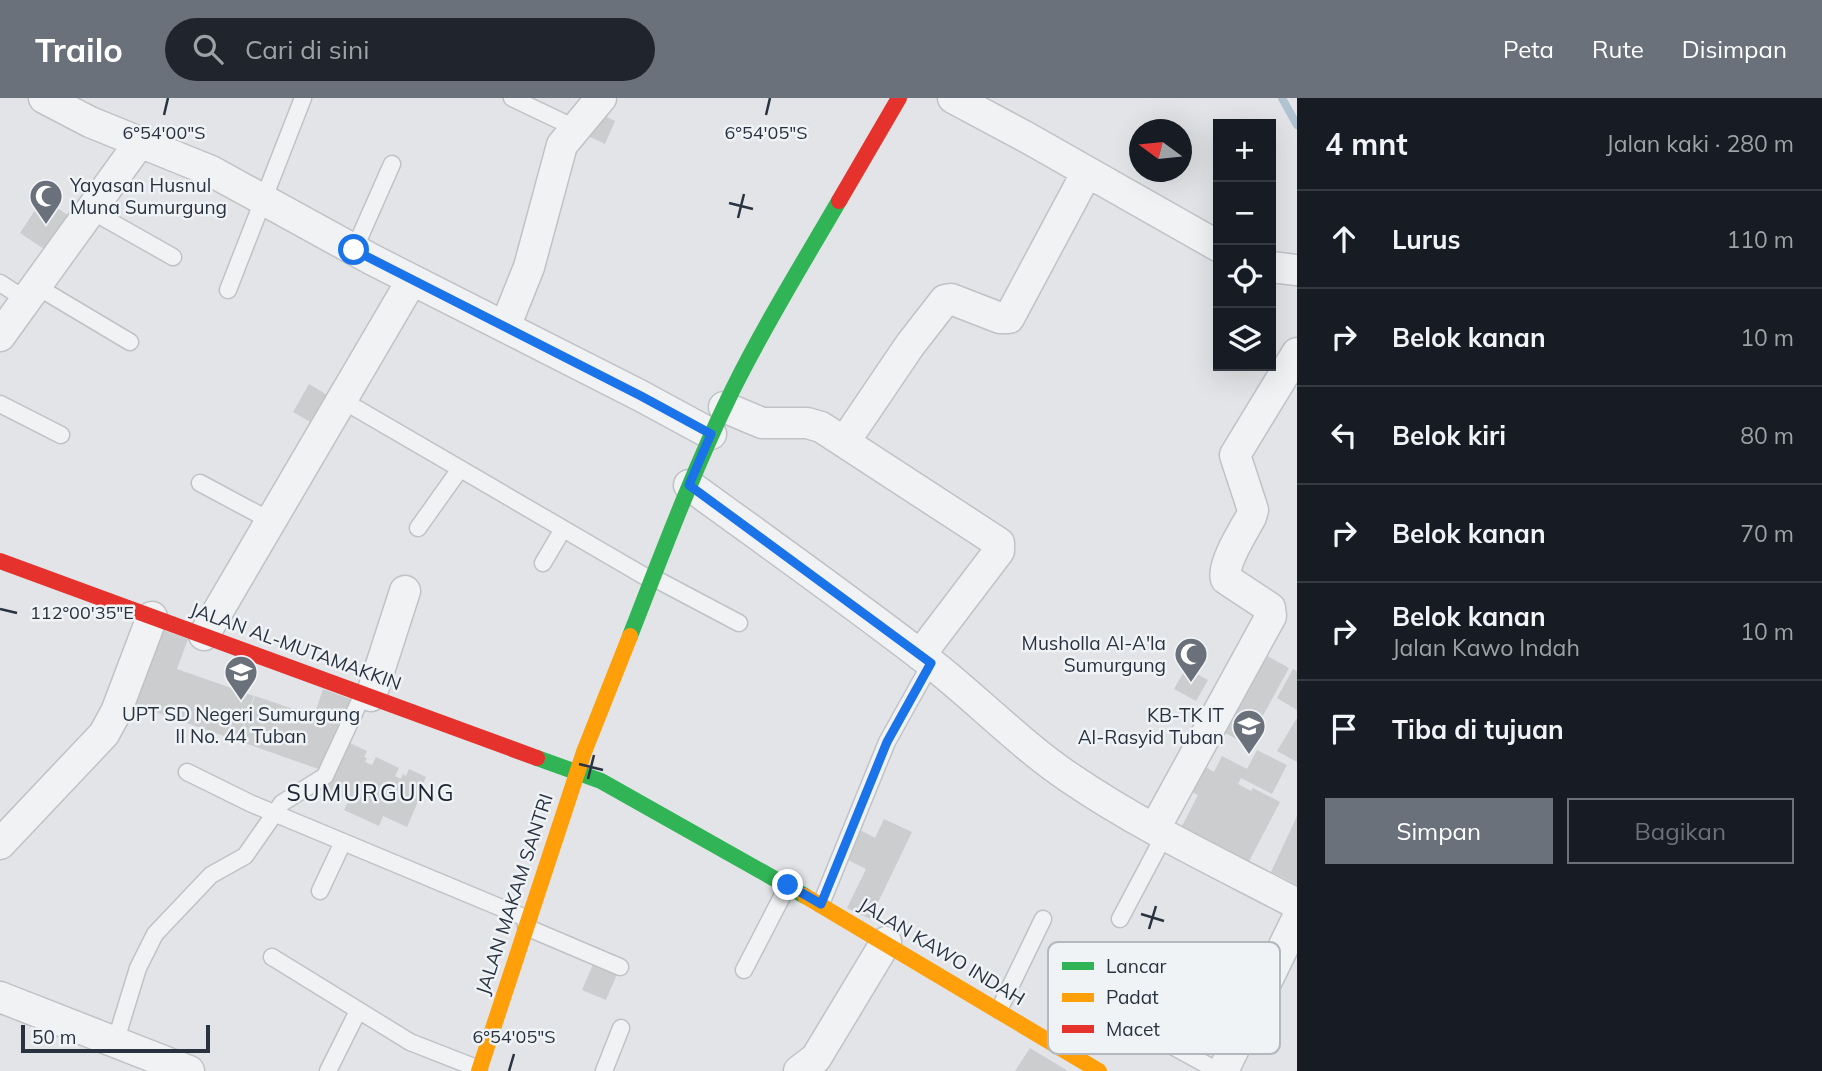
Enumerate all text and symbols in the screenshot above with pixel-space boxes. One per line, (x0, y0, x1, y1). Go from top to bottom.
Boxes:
search box (165, 18, 655, 81)
text: Trailo (35, 29, 123, 70)
icon: search (189, 30, 227, 68)
text: Cari di sini (245, 33, 369, 66)
text: Peta (1503, 34, 1554, 64)
text: Rute (1592, 34, 1644, 64)
text: Disimpan (1682, 34, 1787, 64)
north arrow (1129, 119, 1192, 182)
map controls (1213, 119, 1276, 371)
button: + (1213, 119, 1276, 182)
text: 6°54'00"S (123, 121, 205, 144)
text: 6°54'05"S (725, 121, 807, 144)
text: 4 mnt (1325, 125, 1408, 163)
text: Jalan kaki · 280 m (1606, 129, 1794, 158)
place label: Yayasan Husnul Muna Sumurgung (69, 173, 227, 219)
mosque icon: Yayasan Husnul Muna Sumurgung (27, 177, 65, 226)
button: − (1213, 182, 1276, 245)
icon: ahead (1325, 220, 1363, 258)
text: Lurus (1392, 223, 1461, 256)
text: 110 m (1726, 225, 1794, 254)
route start (338, 234, 369, 265)
button: locate (1213, 245, 1276, 308)
button: layers (1213, 308, 1276, 371)
icon: right (1325, 318, 1363, 356)
text: Belok kanan (1392, 321, 1546, 354)
text: 10 m (1740, 323, 1794, 352)
icon: left (1325, 416, 1363, 454)
text: Belok kiri (1392, 419, 1506, 452)
text: 80 m (1740, 421, 1794, 450)
icon: right (1325, 514, 1363, 552)
text: Belok kanan (1392, 517, 1546, 550)
text: 70 m (1740, 519, 1794, 548)
street label: JALAN AL-MUTAMAKKIN (187, 597, 405, 695)
text: Belok kanan (1392, 600, 1546, 633)
text: 112°00'35"E (30, 601, 134, 624)
icon: right (1325, 612, 1363, 650)
text: 10 m (1740, 617, 1794, 646)
place label: Musholla Al-A'la Sumurgung (1022, 631, 1166, 677)
text: Jalan Kawo Indah (1392, 633, 1580, 662)
mosque icon: Musholla Al-A'la Sumurgung (1172, 635, 1210, 684)
school or university icon: UPT SD Negeri Sumurgung II No. 44 Tuban (222, 653, 260, 702)
place label: UPT SD Negeri Sumurgung II No. 44 Tuban (122, 702, 360, 748)
place label: KB-TK IT Al-Rasyid Tuban (1078, 703, 1225, 749)
school or university icon: KB-TK IT Al-Rasyid Tuban (1230, 707, 1268, 756)
icon: arrive (1325, 710, 1363, 748)
text: Tiba di tujuan (1392, 713, 1564, 746)
district label: SUMURGUNG (286, 778, 456, 807)
street label: JALAN MAKAM SANTRI (470, 791, 558, 997)
button: Simpan (1325, 798, 1553, 864)
button: Bagikan (1567, 798, 1794, 864)
route end (772, 869, 803, 900)
street label: JALAN KAWO INDAH (854, 892, 1030, 1010)
legend (1048, 942, 1280, 1054)
text: Lancar (1106, 954, 1167, 978)
text: Padat (1106, 985, 1159, 1009)
text: Macet (1106, 1017, 1160, 1041)
scale bar (21, 1022, 210, 1054)
text: 50 m (32, 1025, 76, 1049)
text: 6°54'05"S (473, 1025, 555, 1048)

